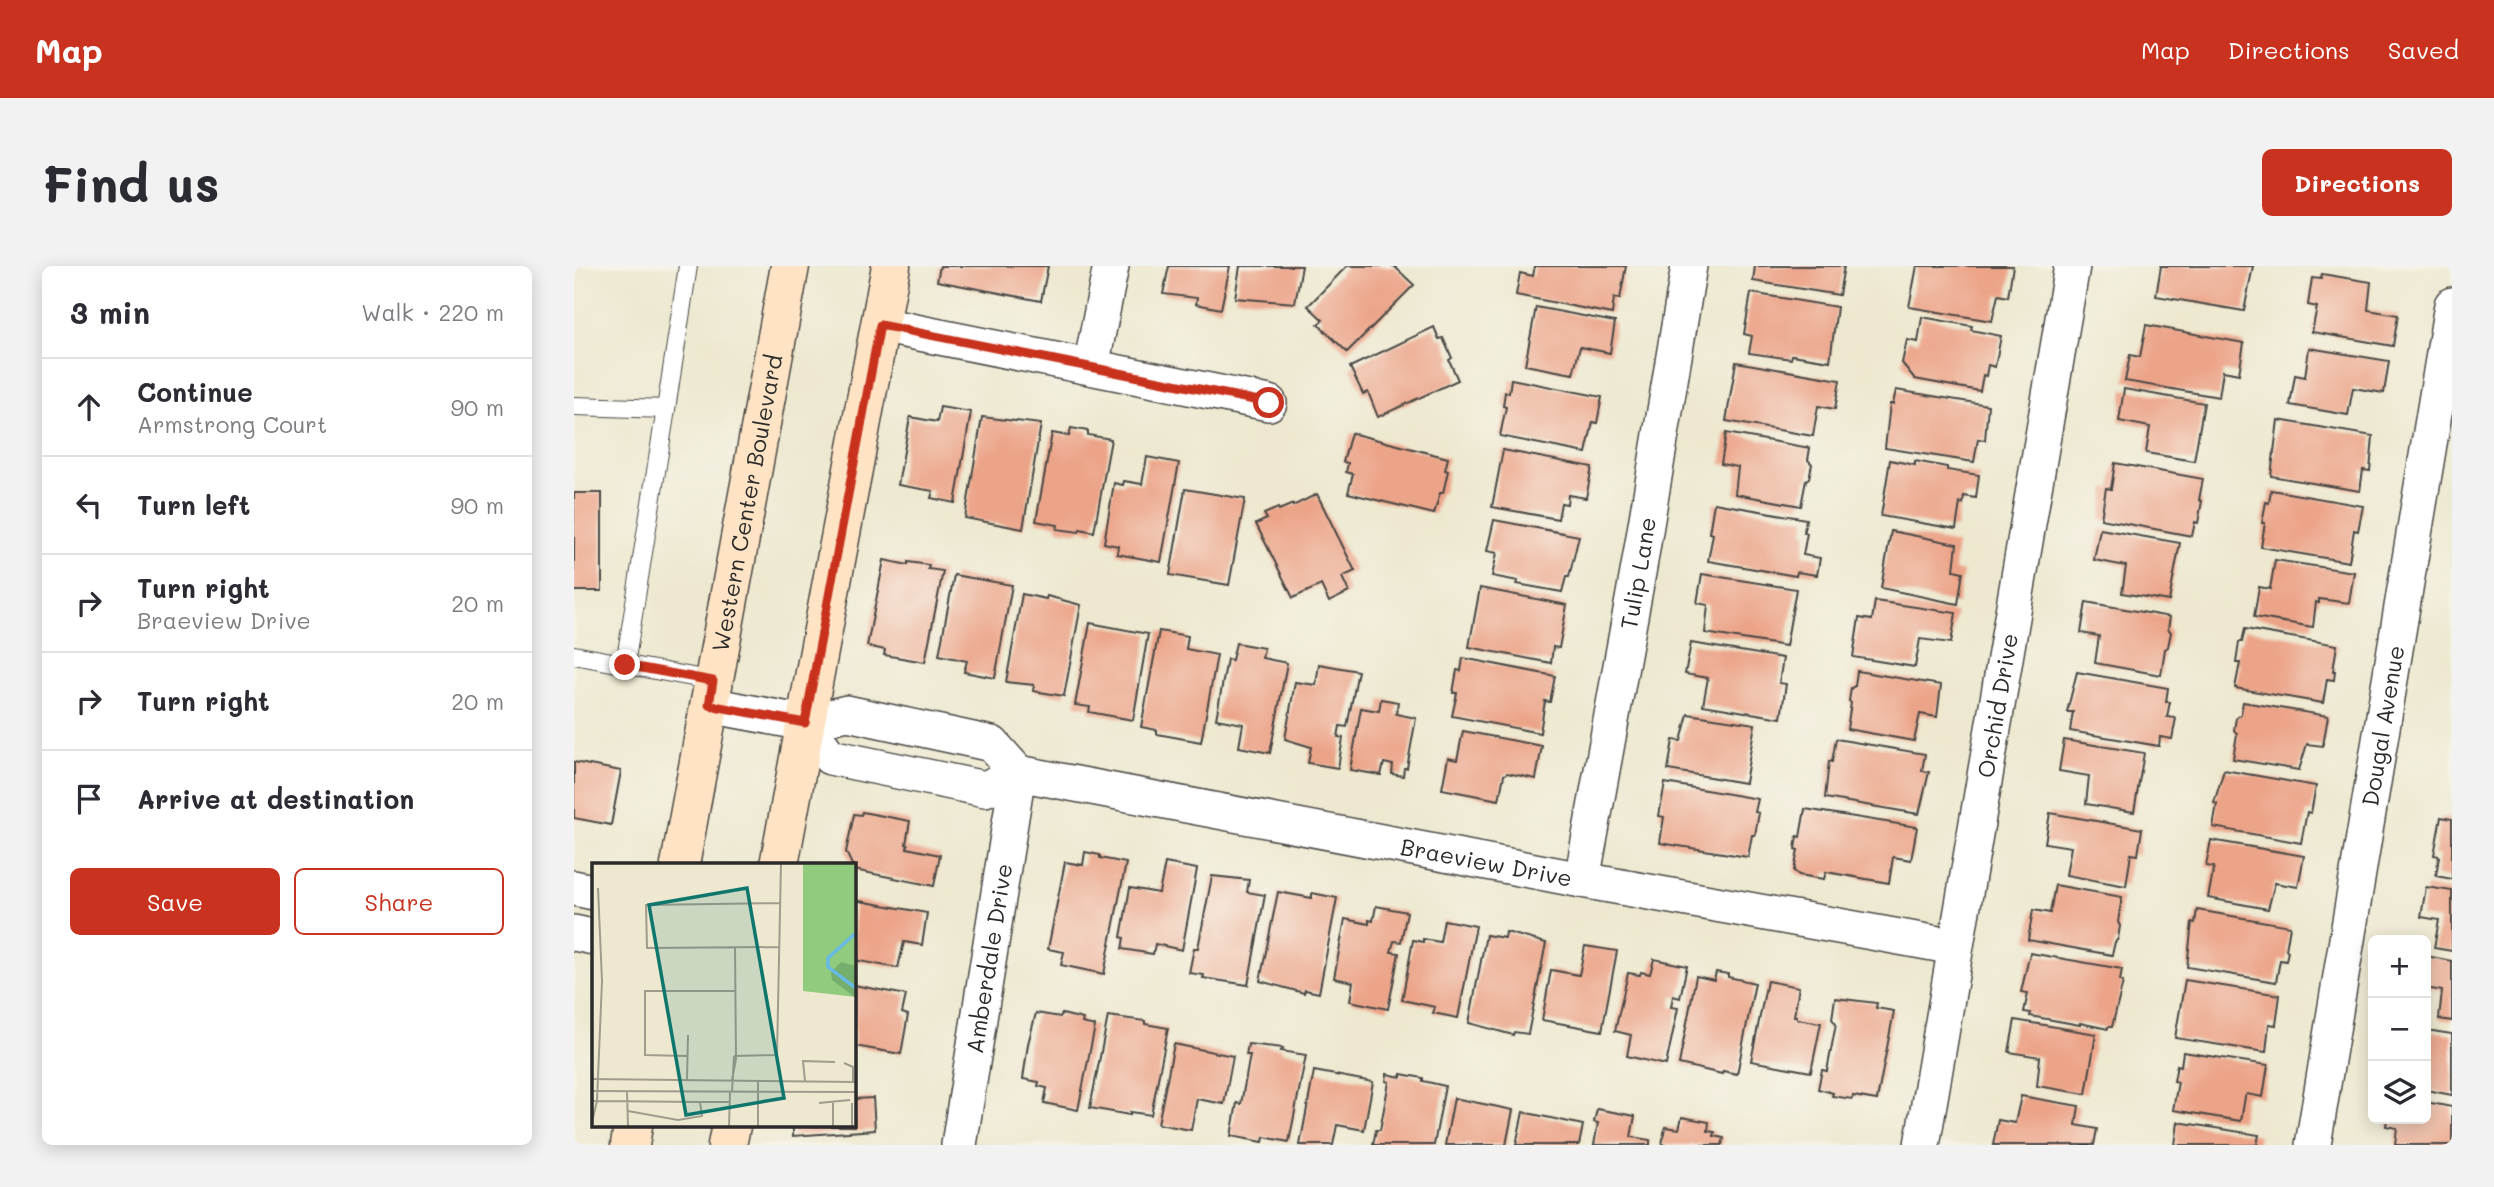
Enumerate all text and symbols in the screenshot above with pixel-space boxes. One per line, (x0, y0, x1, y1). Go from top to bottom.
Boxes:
text: Map (35, 28, 103, 71)
text: Map (2141, 34, 2190, 65)
text: Directions (2228, 34, 2350, 65)
text: Saved (2388, 34, 2459, 65)
button: Directions (2262, 149, 2452, 216)
text: Find us (42, 151, 220, 214)
text: 3 min (70, 292, 150, 332)
text: Walk · 220 m (361, 297, 504, 327)
street label: Western Center Boulevard (704, 352, 788, 654)
text: Continue (137, 375, 253, 409)
route start (1253, 387, 1284, 418)
icon: ahead (70, 388, 108, 426)
text: 90 m (451, 392, 504, 422)
text: Armstrong Court (137, 409, 327, 439)
icon: left (70, 486, 108, 524)
text: Turn left (137, 488, 250, 522)
text: 90 m (451, 490, 504, 520)
street label: Tulip Lane (1613, 515, 1662, 631)
text: Turn right (137, 571, 270, 605)
icon: right (70, 584, 108, 622)
text: 20 m (451, 588, 504, 618)
text: Braeview Drive (137, 605, 311, 635)
street label: Orchid Drive (1970, 631, 2024, 780)
street label: Dougal Avenue (2354, 643, 2410, 808)
route end (609, 649, 640, 680)
icon: right (70, 682, 108, 720)
text: Turn right (137, 684, 270, 718)
text: 20 m (451, 686, 504, 716)
icon: arrive (70, 780, 108, 818)
text: Arrive at destination (137, 782, 414, 816)
street label: Braeview Drive (1398, 831, 1575, 893)
street label: Amberdale Drive (959, 861, 1018, 1055)
inset map (592, 863, 856, 1128)
button: Save (70, 868, 280, 935)
button: Share (294, 868, 504, 935)
map controls (2368, 935, 2431, 1124)
button: + (2368, 935, 2431, 998)
button: − (2368, 998, 2431, 1061)
button: layers (2368, 1061, 2431, 1124)

